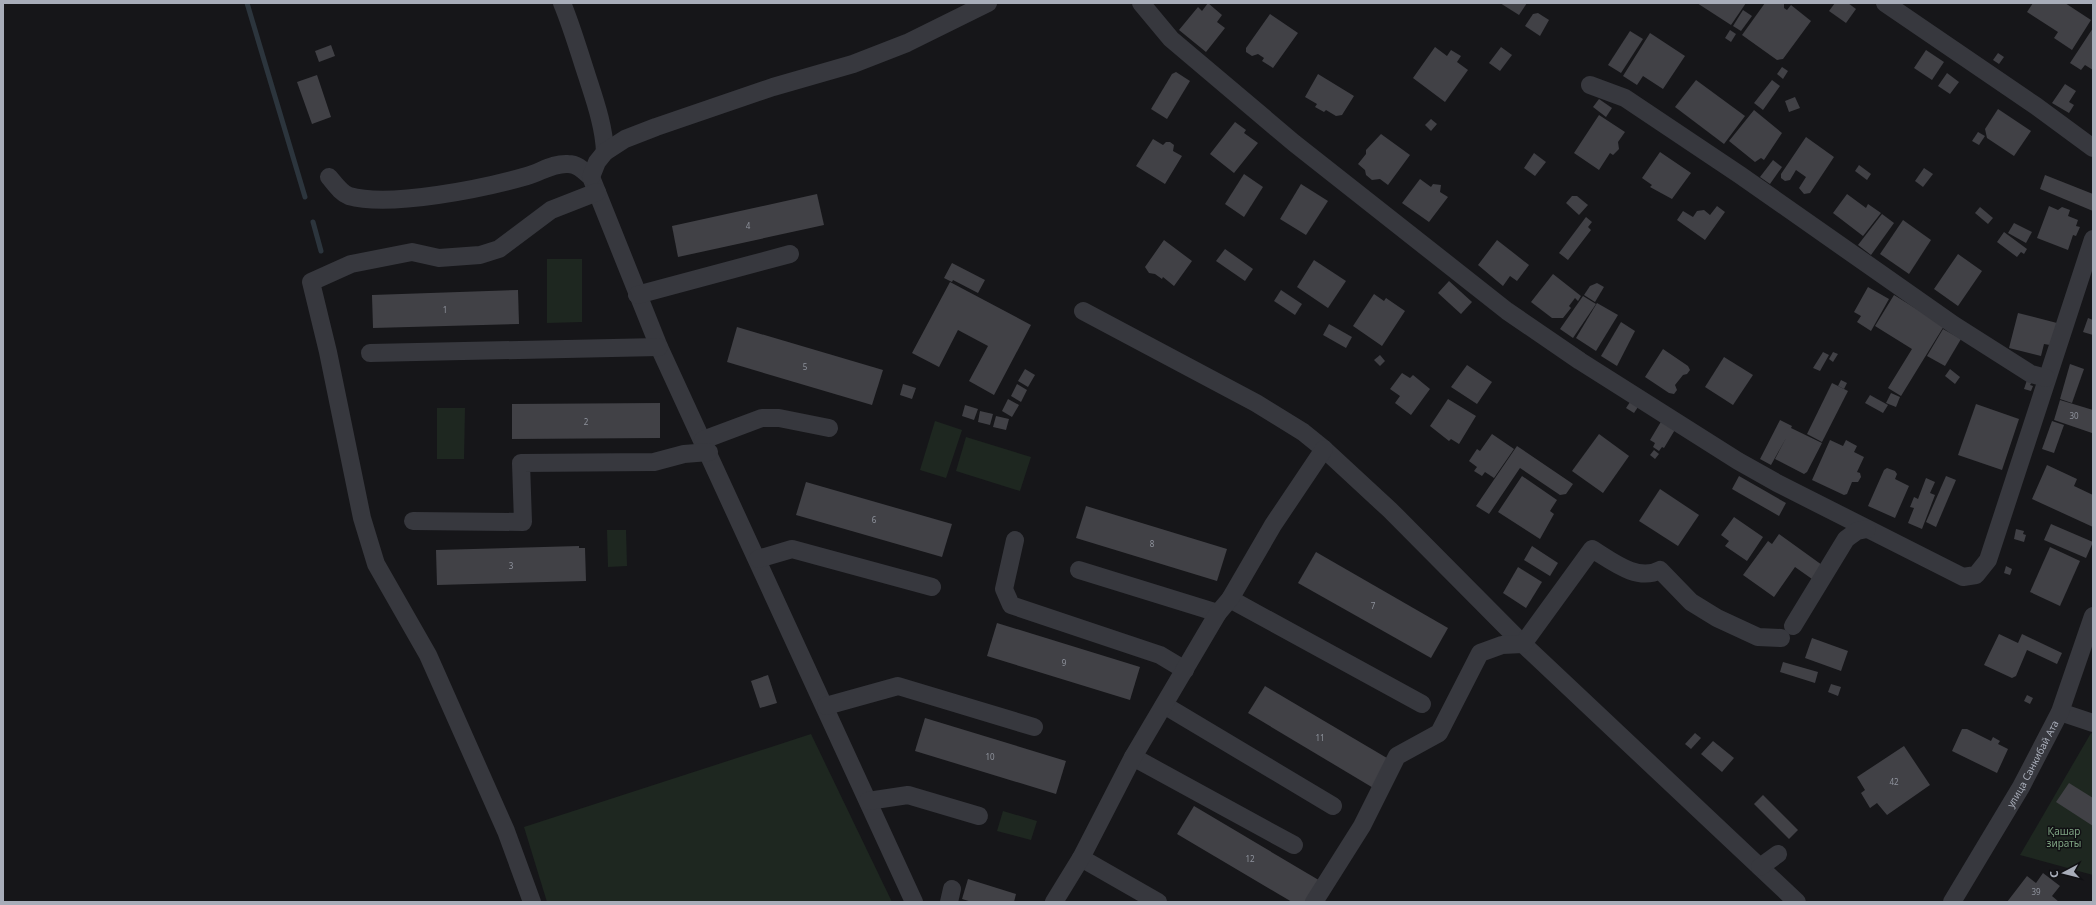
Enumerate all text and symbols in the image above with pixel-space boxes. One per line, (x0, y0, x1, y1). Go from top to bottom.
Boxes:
house number: 4 (746, 220, 751, 231)
house number: 1 (443, 304, 447, 315)
house number: 5 (803, 361, 808, 372)
house number: 30 (2069, 410, 2079, 421)
house number: 2 (584, 416, 589, 427)
house number: 6 (872, 514, 877, 525)
house number: 8 (1150, 538, 1155, 549)
house number: 3 (509, 560, 514, 571)
house number: 7 (1371, 600, 1376, 611)
house number: 9 (1062, 657, 1067, 668)
street label: улица Санкибай Ата (2003, 718, 2062, 810)
house number: 11 (1315, 732, 1325, 743)
house number: 10 (985, 751, 995, 762)
house number: 42 (1889, 776, 1899, 787)
park label: Қашар зираты (2047, 824, 2081, 850)
house number: 12 (1245, 853, 1255, 864)
north arrow (2044, 853, 2084, 893)
text: С (2046, 870, 2061, 879)
house number: 39 (2031, 886, 2041, 897)

